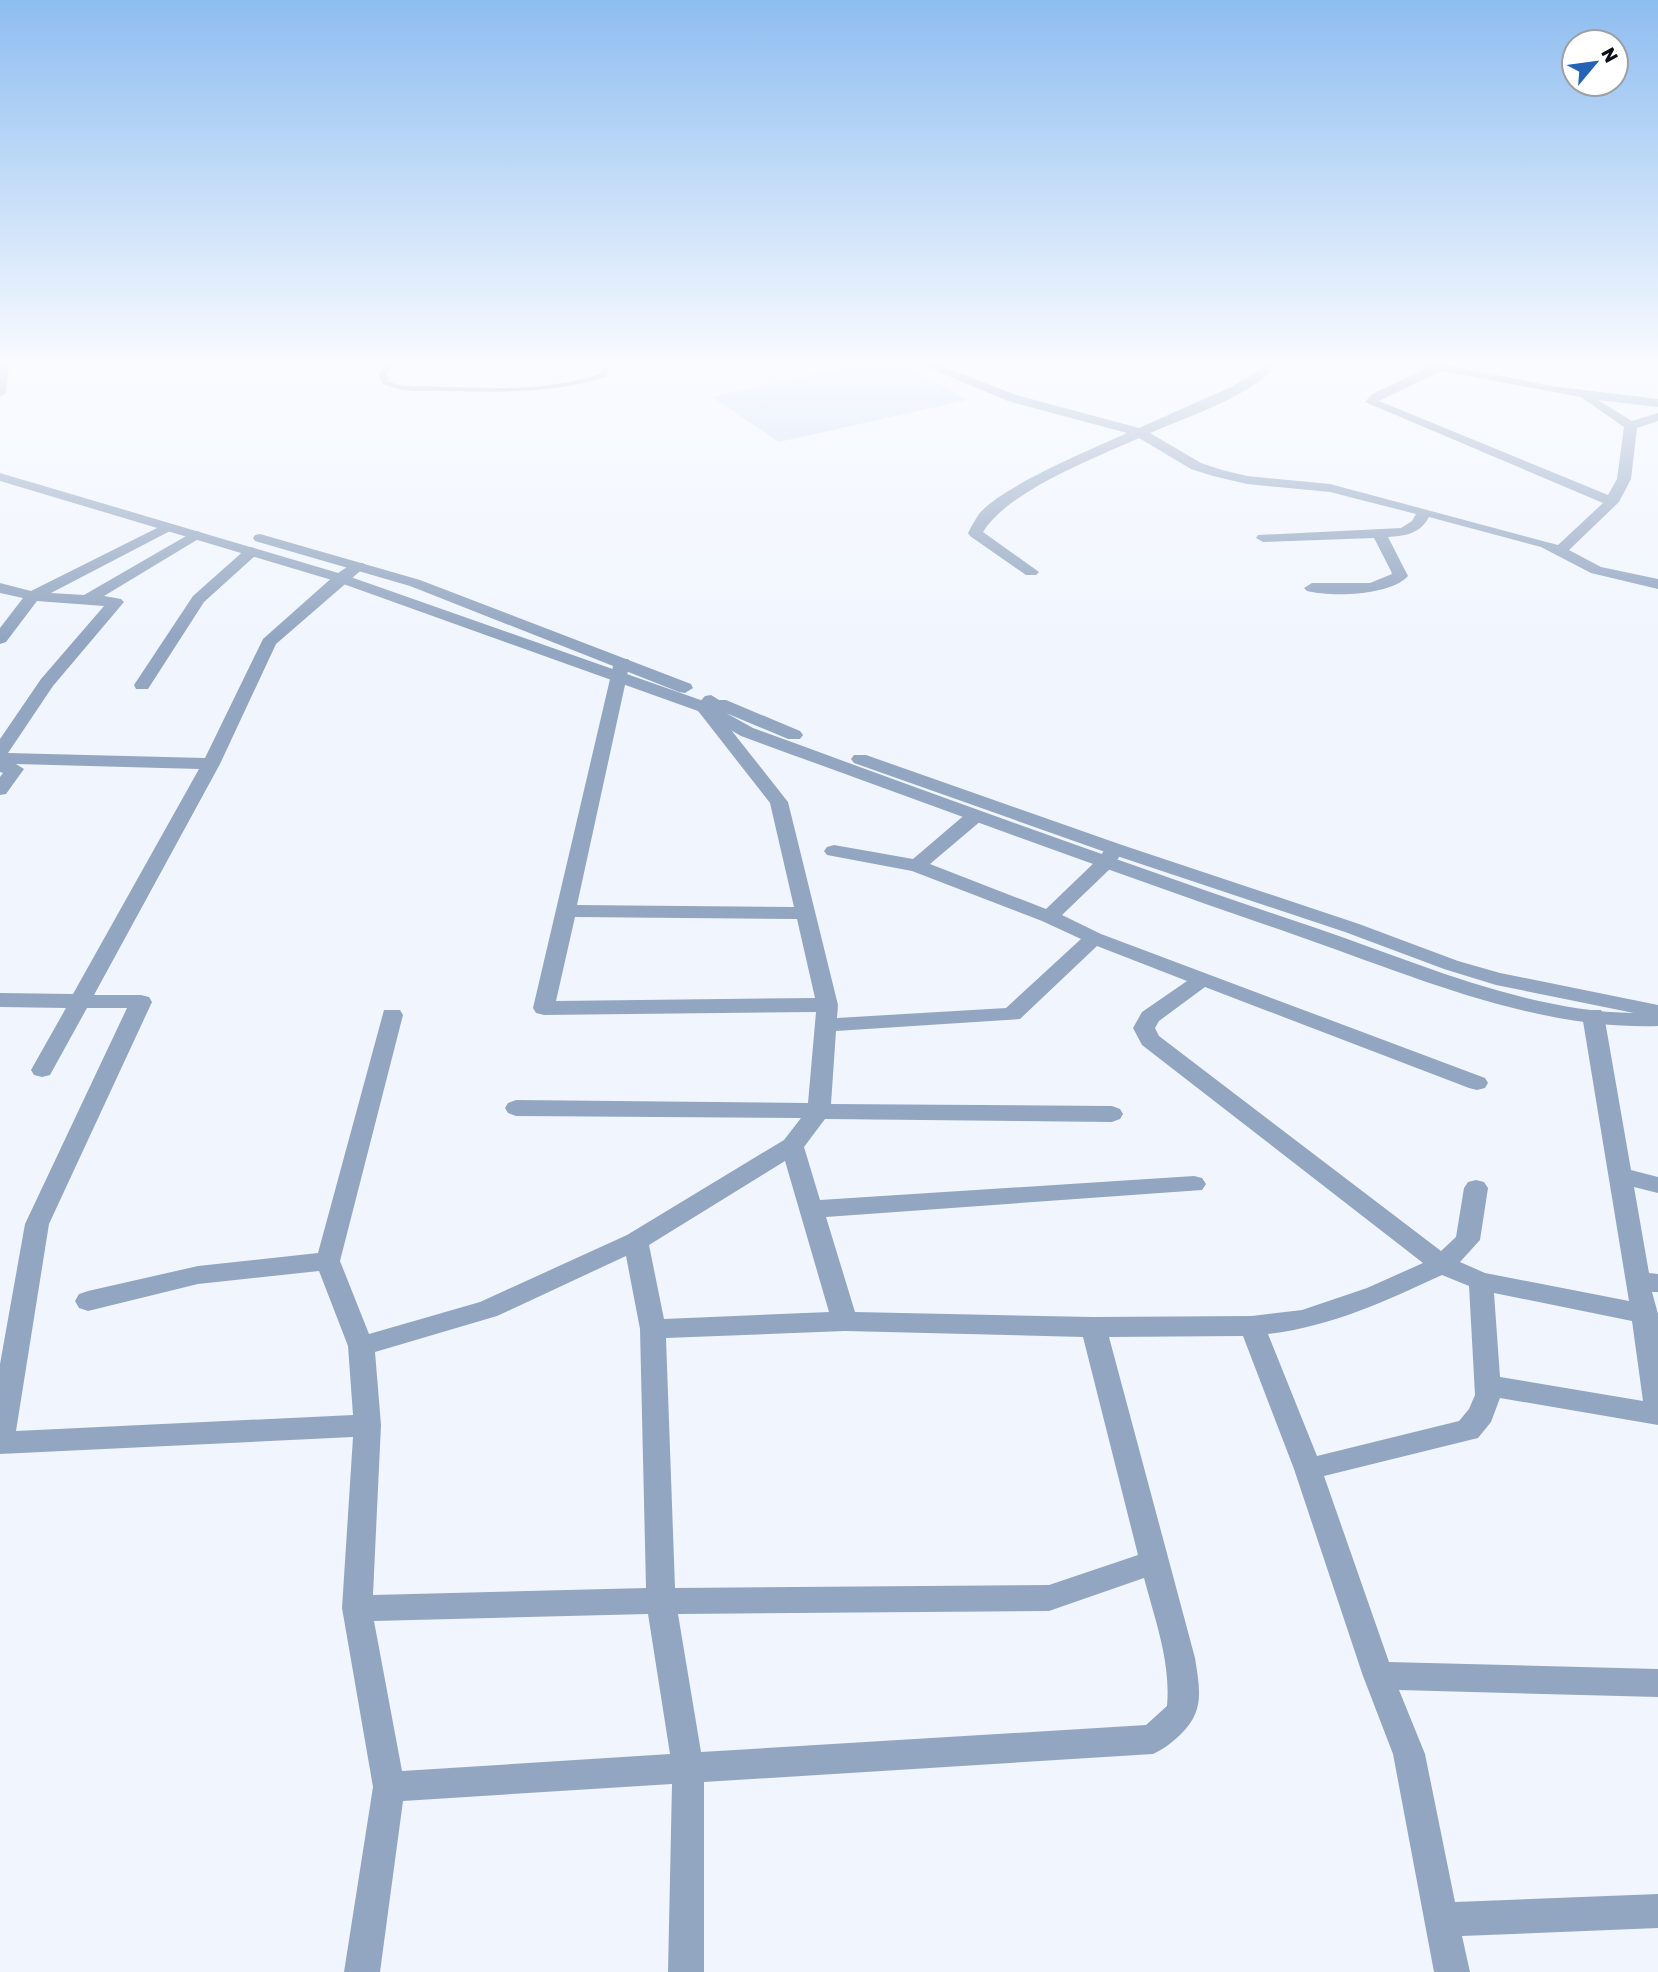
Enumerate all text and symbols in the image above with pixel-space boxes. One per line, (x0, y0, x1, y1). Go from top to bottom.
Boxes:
north arrow (1560, 28, 1630, 98)
text: N (1596, 43, 1623, 67)

